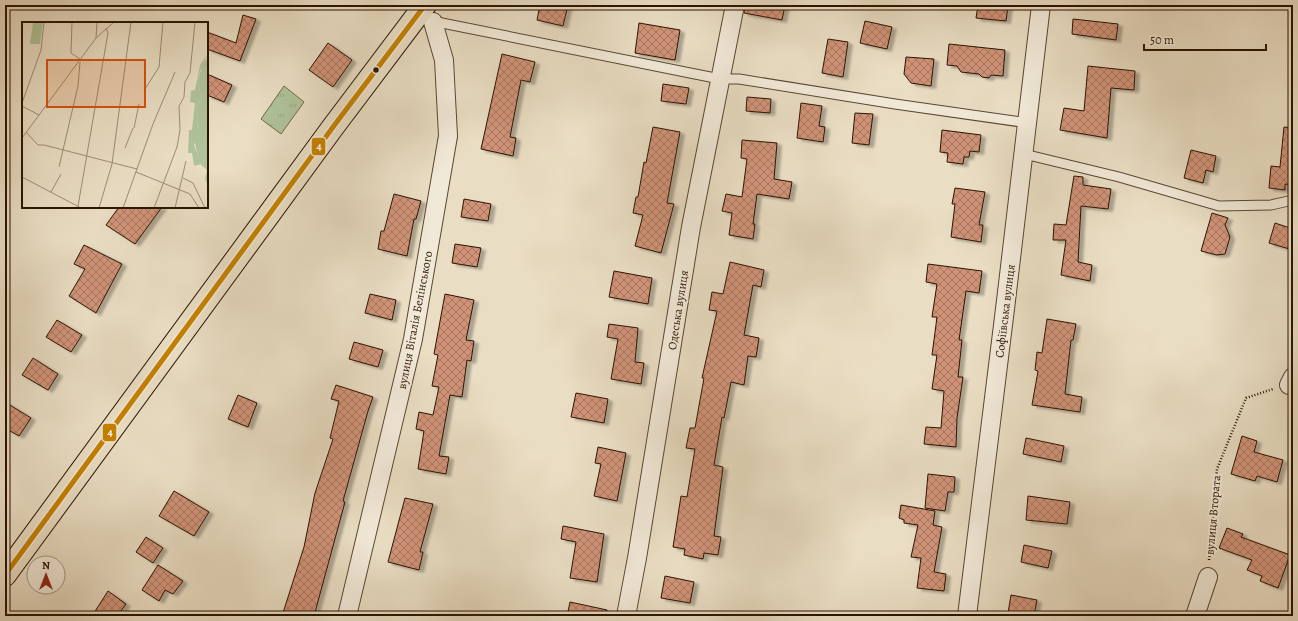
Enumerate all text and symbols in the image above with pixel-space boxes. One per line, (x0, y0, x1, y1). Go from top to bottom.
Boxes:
inset map (22, 22, 208, 208)
scale bar (1144, 26, 1266, 52)
text: 50 m (1150, 32, 1174, 48)
unlabelled marker (371, 65, 381, 75)
line badge: 4 (311, 137, 326, 156)
text: 4 (316, 139, 322, 154)
street label: вулиця Віталія Белінського (394, 250, 436, 390)
street label: Софіївська вулиця (991, 263, 1019, 359)
street label: Одеська вулиця (664, 269, 692, 351)
line badge: 4 (102, 423, 117, 442)
text: 4 (107, 425, 113, 440)
street label: вулиця Втората (1202, 474, 1225, 556)
north arrow (26, 555, 66, 595)
text: N (42, 558, 50, 573)

